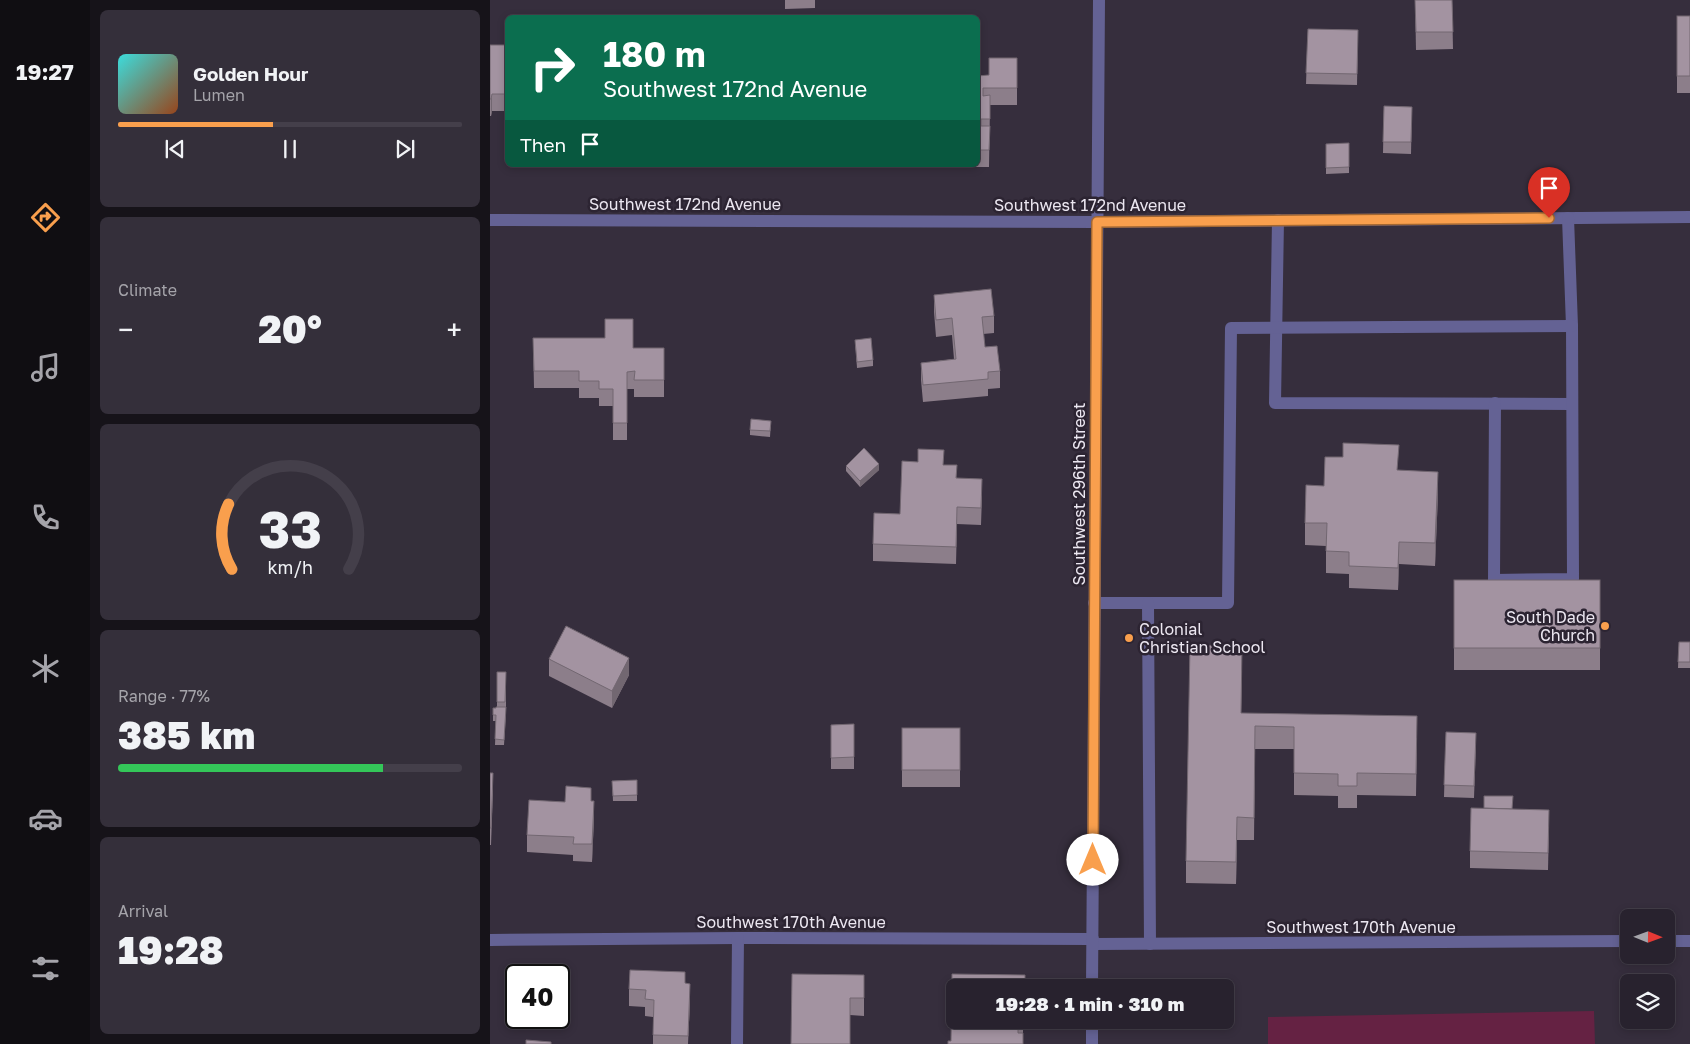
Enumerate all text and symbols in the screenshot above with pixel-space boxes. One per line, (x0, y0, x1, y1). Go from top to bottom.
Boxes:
text: 180 m (603, 33, 706, 75)
icon: right (520, 35, 585, 100)
text: 19:27 (16, 58, 74, 85)
text: Golden Hour (193, 62, 308, 85)
text: Southwest 172nd Avenue (603, 75, 867, 102)
text: Lumen (193, 85, 245, 105)
icon: arrive (576, 130, 604, 158)
text: Then (520, 133, 566, 156)
icon: previous (161, 135, 189, 163)
icon: pause (276, 135, 304, 163)
icon: next (391, 135, 419, 163)
pin (1528, 167, 1570, 218)
icon: arrive (1535, 174, 1563, 202)
street label: Southwest 172nd Avenue (589, 194, 781, 214)
street label: Southwest 172nd Avenue (994, 195, 1186, 215)
icon: directions (28, 200, 63, 235)
text: Climate (118, 280, 177, 300)
text: 20° (258, 306, 322, 351)
text: − (118, 313, 133, 346)
text: + (447, 313, 462, 346)
icon: music (28, 350, 63, 385)
street label: Southwest 296th Street (1069, 403, 1089, 585)
text: 33 (258, 497, 322, 559)
icon: phone (28, 500, 63, 535)
text: km/h (267, 556, 313, 578)
place label: South Dade Church (1506, 607, 1595, 645)
place label: Colonial Christian School (1139, 619, 1265, 657)
marker: South Dade Church (1599, 620, 1611, 632)
marker: Colonial Christian School (1123, 632, 1135, 644)
icon: climate (28, 651, 63, 686)
text: Range · 77% (118, 686, 210, 706)
text: 385 km (118, 712, 255, 757)
icon: car (28, 801, 63, 836)
position arrow (1066, 833, 1118, 885)
text: Arrival (118, 901, 168, 921)
north arrow (1620, 909, 1675, 964)
map controls (1620, 909, 1675, 1029)
street label: Southwest 170th Avenue (696, 912, 886, 932)
street label: Southwest 170th Avenue (1266, 917, 1456, 937)
text: 19:28 (118, 927, 224, 972)
icon: filters (28, 951, 63, 986)
speed limit sign: 40 (505, 964, 570, 1029)
button: layers (1620, 974, 1675, 1029)
text: 19:28 · 1 min · 310 m (996, 992, 1184, 1015)

